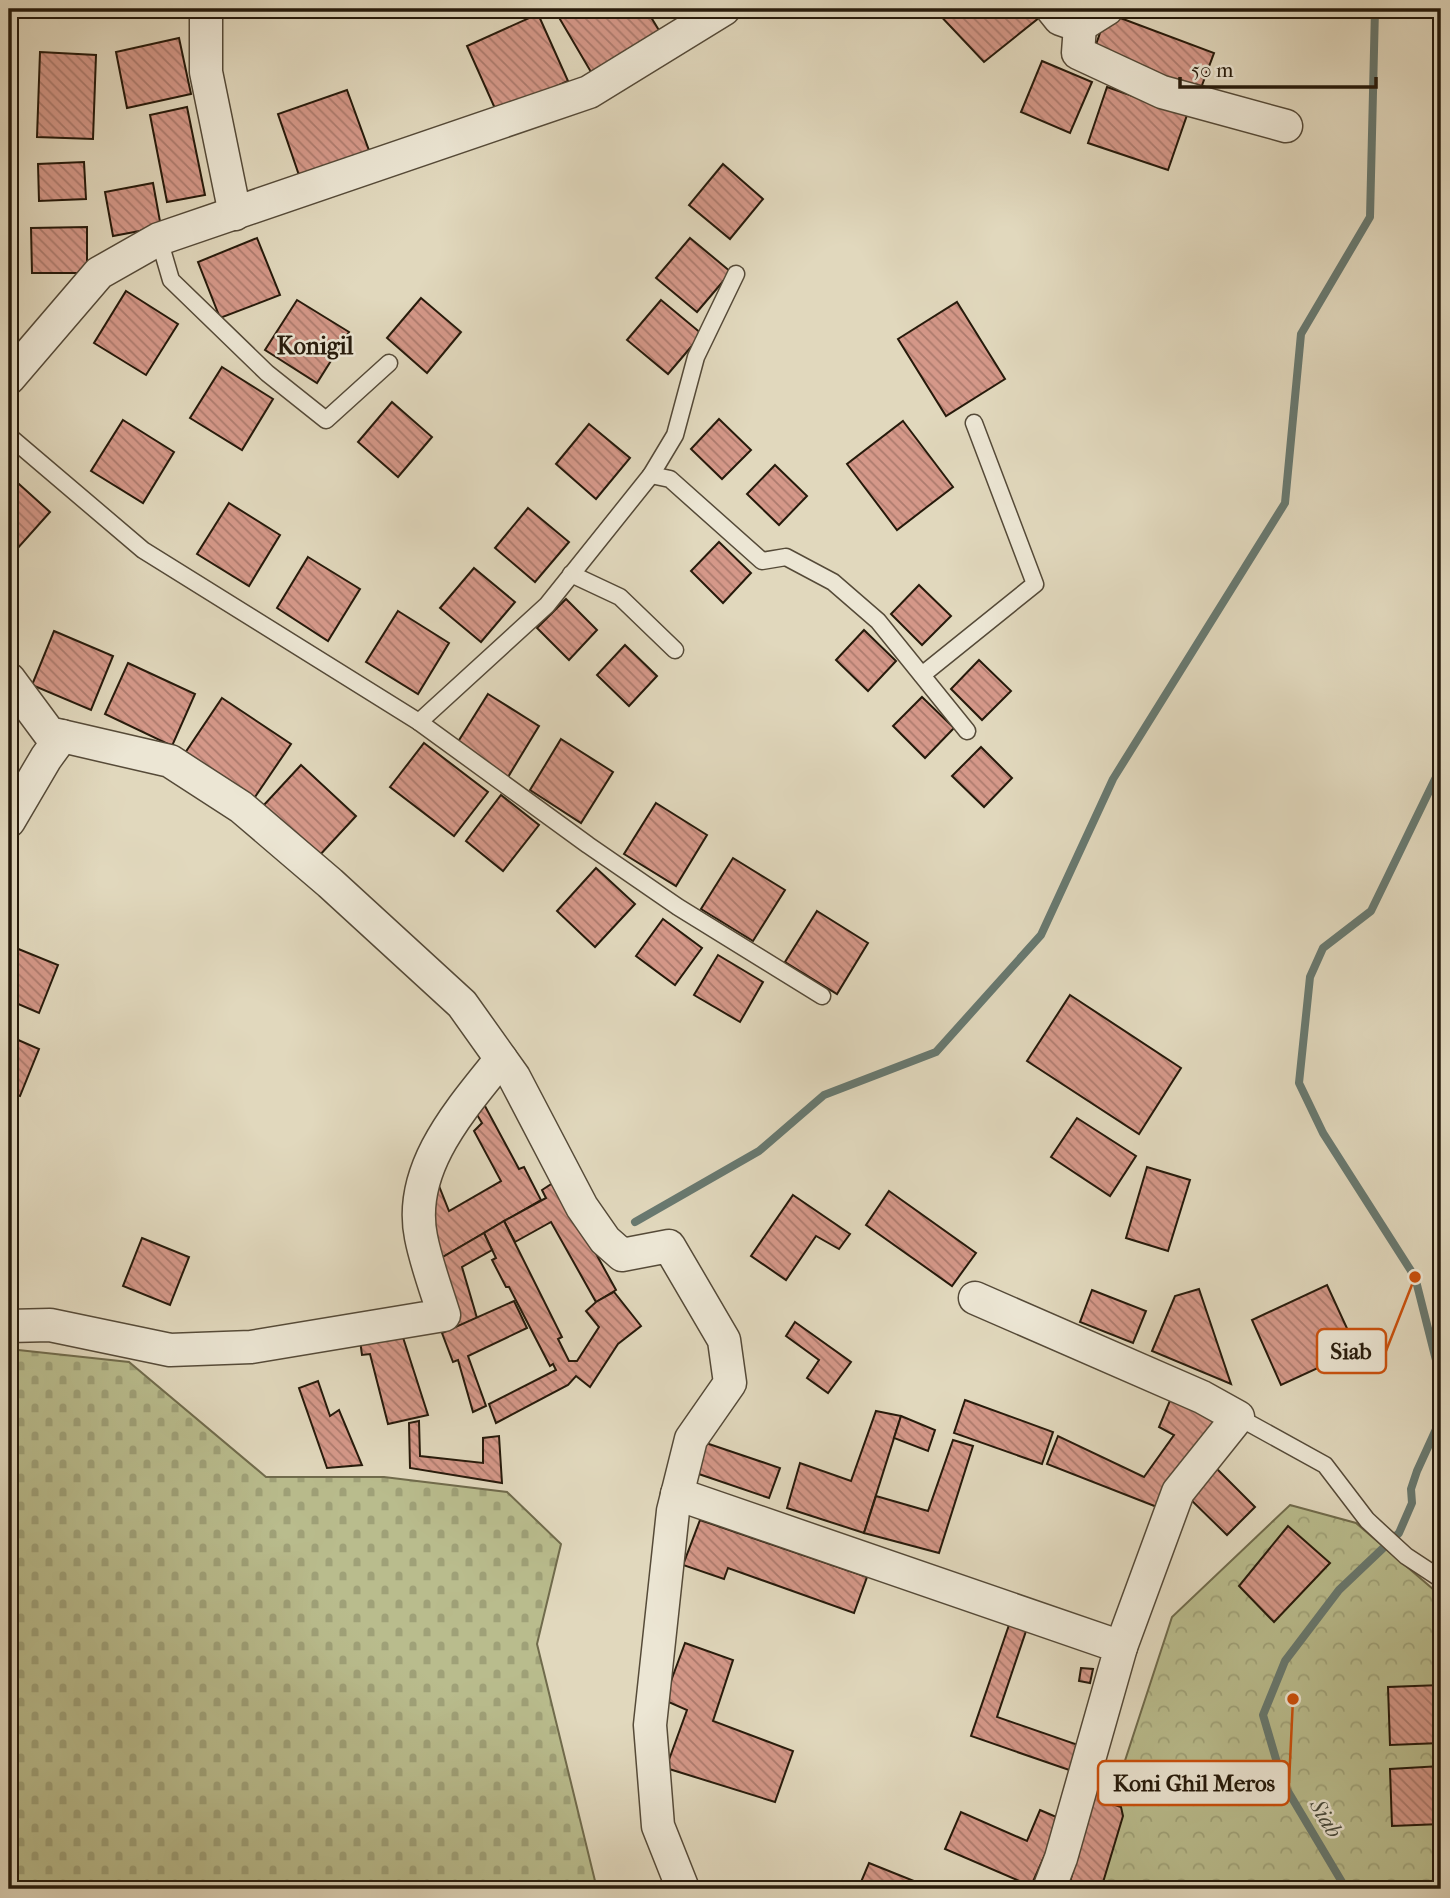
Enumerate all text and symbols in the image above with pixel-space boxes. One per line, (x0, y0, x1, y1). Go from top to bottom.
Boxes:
scale bar (1180, 46, 1376, 90)
text: 50 m (1191, 58, 1234, 82)
district label: Konigil (277, 332, 354, 360)
callout: Siab (1317, 1329, 1386, 1373)
text: Siab (1330, 1338, 1372, 1365)
callout: Koni Ghil Meros (1098, 1761, 1289, 1805)
text: Koni Ghil Meros (1113, 1770, 1276, 1797)
water label: Siab (1303, 1793, 1348, 1843)

